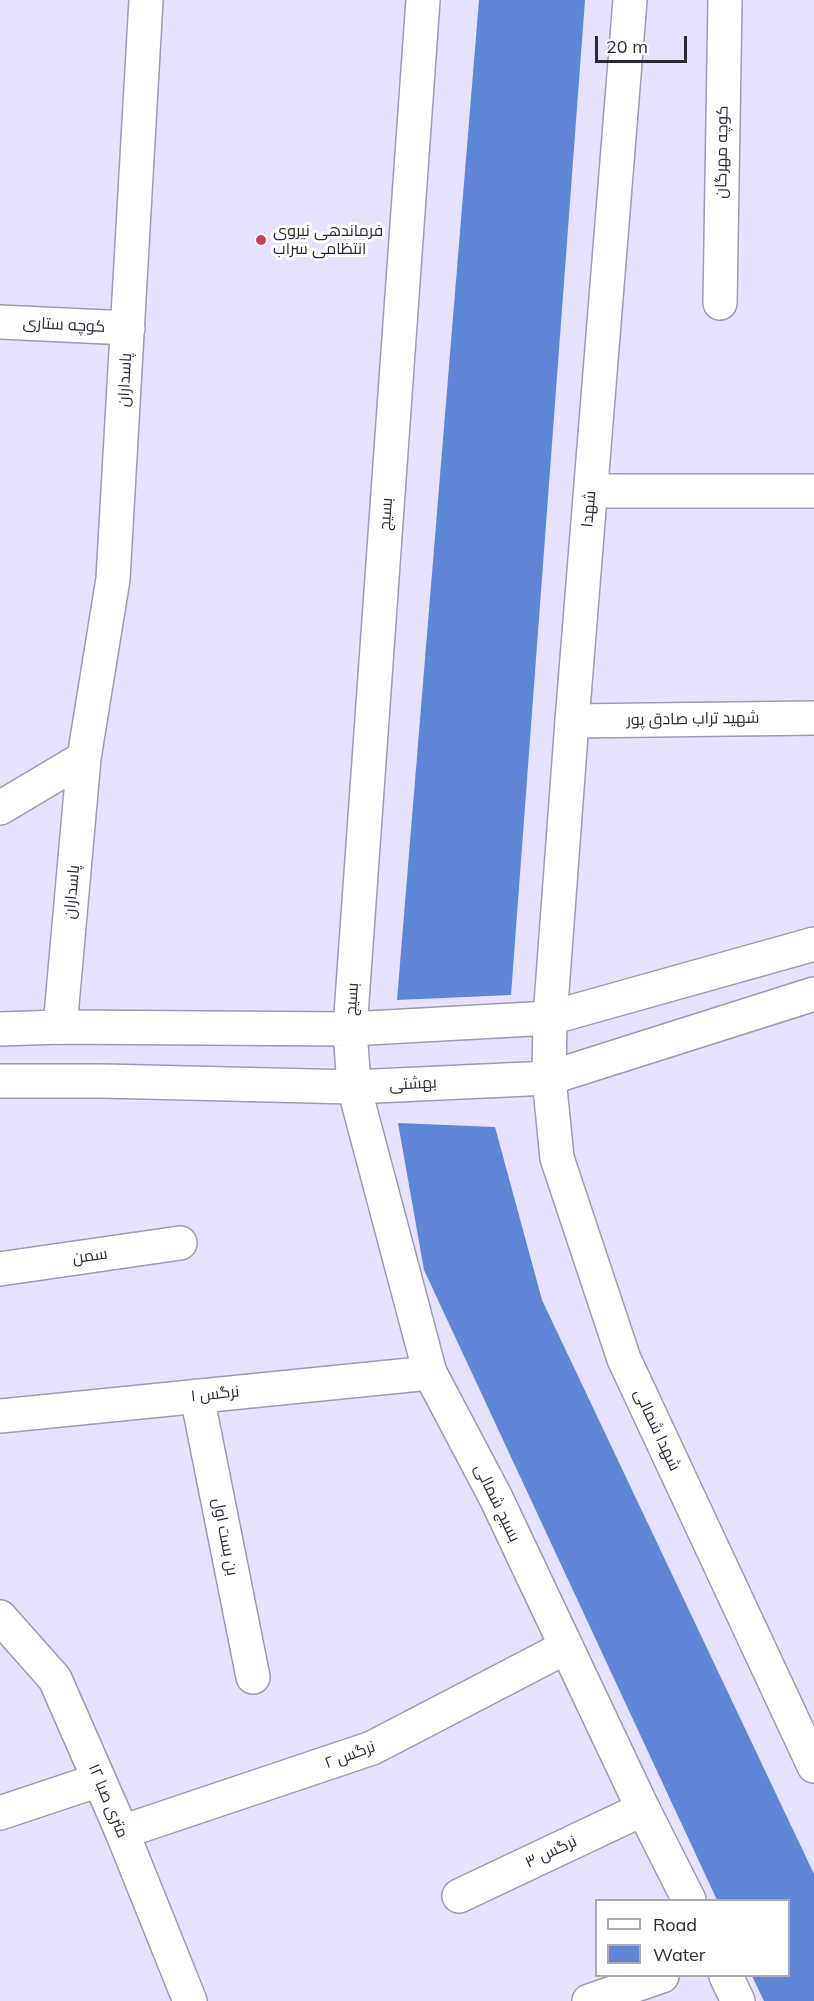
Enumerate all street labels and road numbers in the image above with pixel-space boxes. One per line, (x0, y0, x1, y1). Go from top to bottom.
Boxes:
street label: کوچه مهرگان (712, 105, 732, 199)
street label: کوچه ستاری (22, 313, 106, 337)
street label: پاسداران (114, 352, 136, 408)
street label: شهدا (578, 490, 600, 528)
street label: بسیج (375, 497, 397, 531)
street label: شهید تراب صادق پور (626, 708, 760, 730)
street label: پاسداران (60, 864, 84, 920)
street label: بسیج (341, 982, 363, 1016)
street label: بهشتی (389, 1073, 437, 1095)
street label: سمن (71, 1244, 109, 1268)
street label: نرگس ۱ (190, 1382, 240, 1406)
street label: شهدا شمالی (630, 1386, 684, 1474)
street label: بسیج شمالی (470, 1461, 524, 1545)
street label: بن بست اول (208, 1497, 242, 1577)
street label: نرگس ۲ (322, 1737, 378, 1773)
street label: ۱۲ متری صبا (84, 1761, 132, 1841)
street label: نرگس ۳ (522, 1832, 580, 1872)

